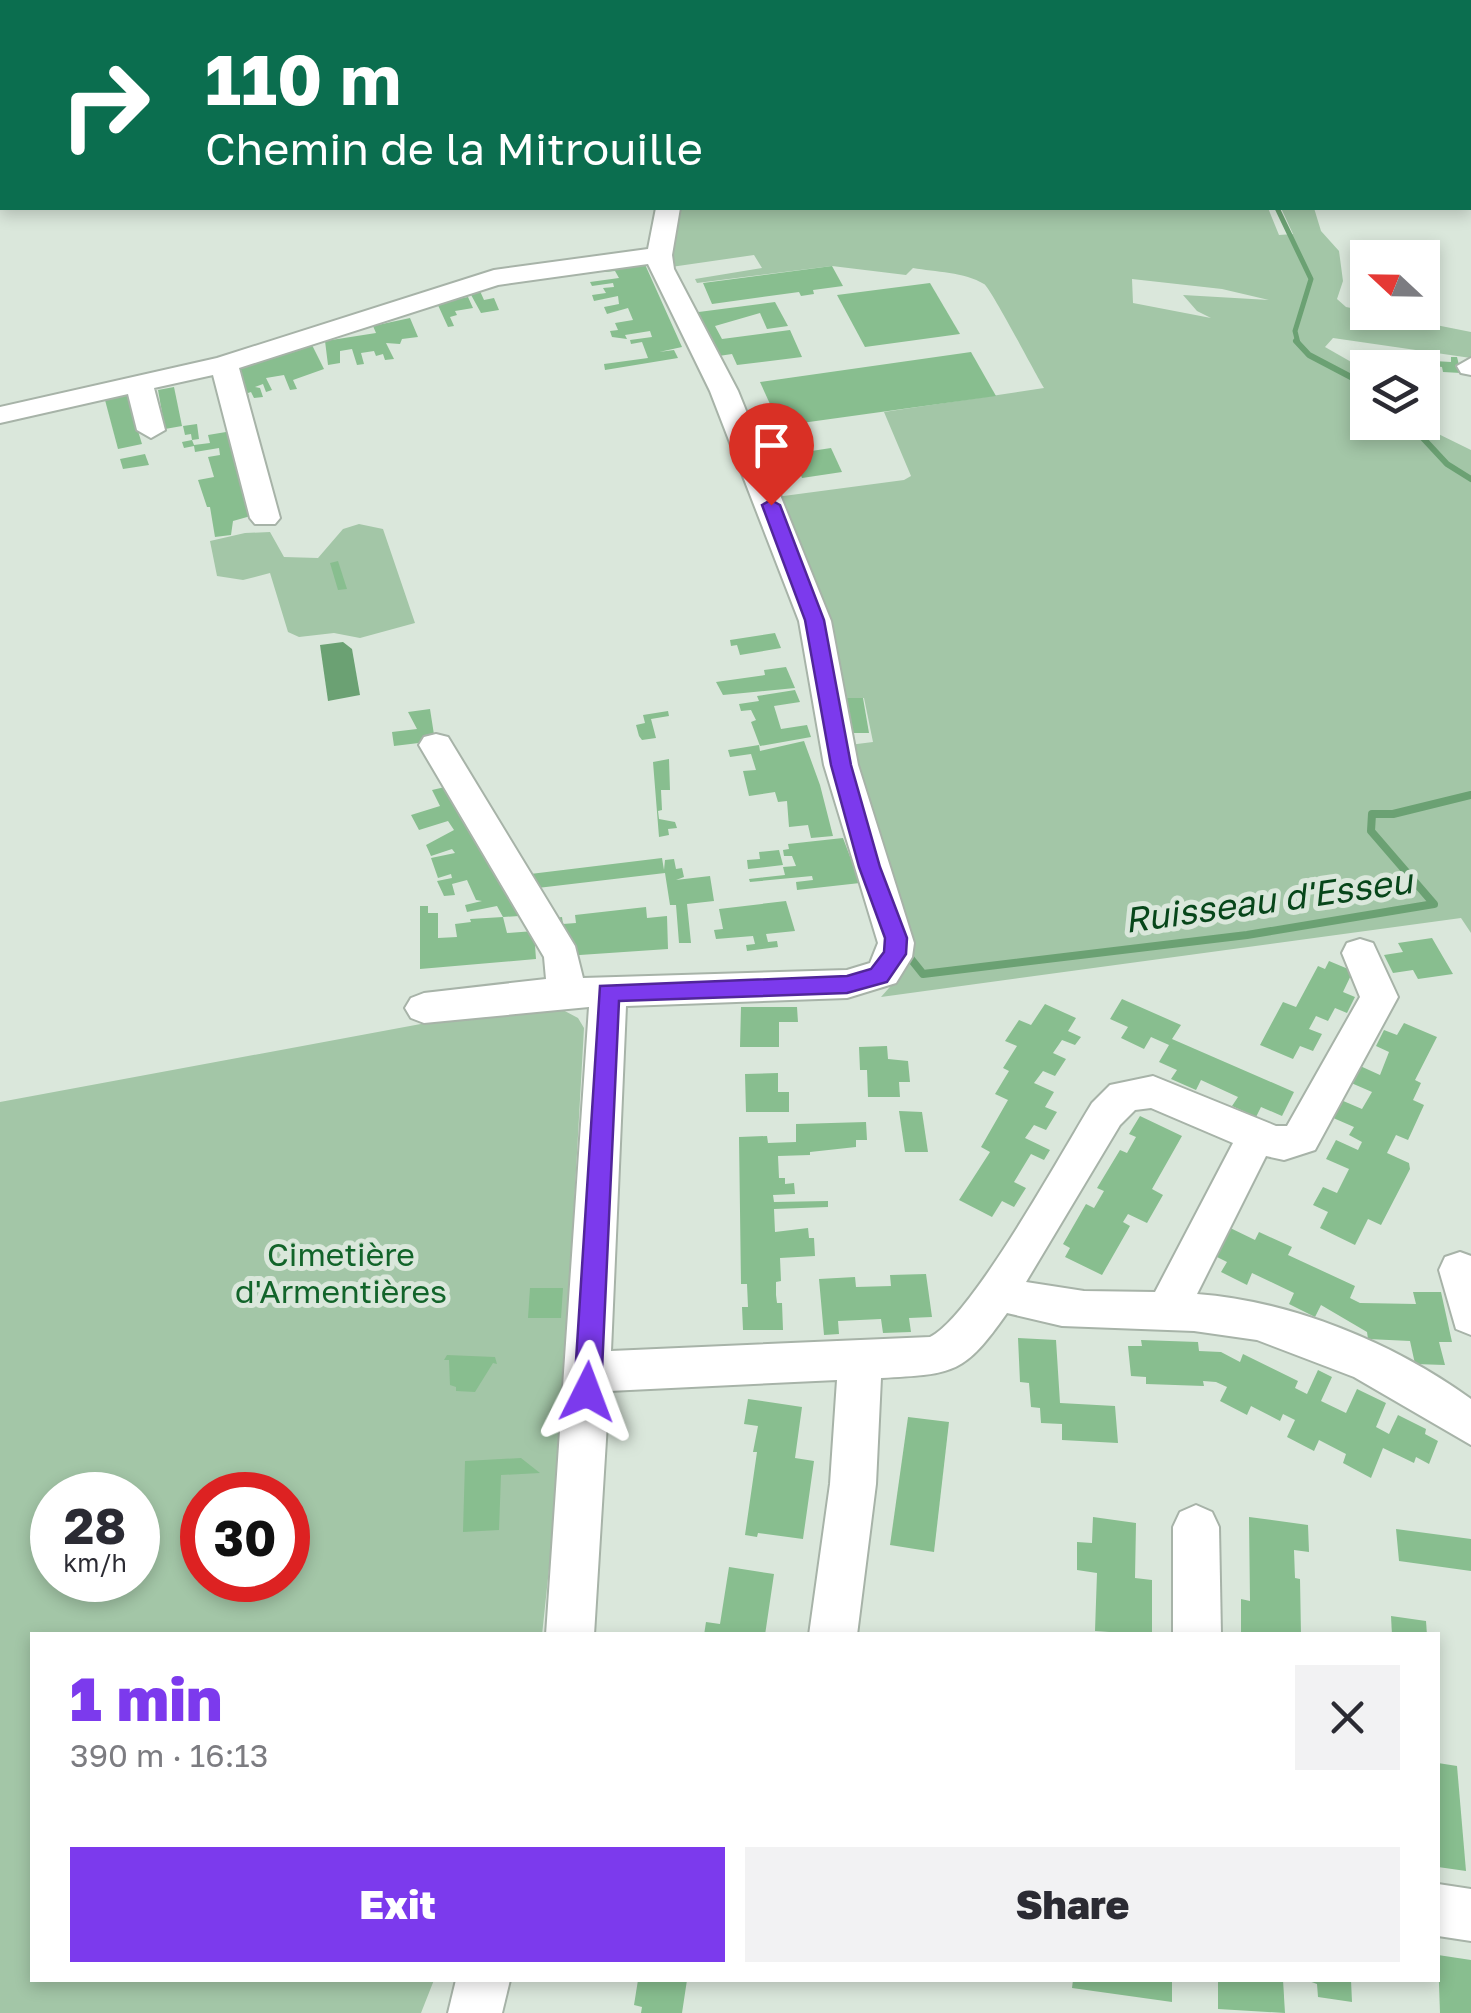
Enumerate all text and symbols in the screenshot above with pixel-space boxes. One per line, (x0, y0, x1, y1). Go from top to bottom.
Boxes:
text: 110 m (205, 36, 401, 120)
icon: right (40, 40, 170, 170)
text: Chemin de la Mitrouille (205, 121, 703, 175)
north arrow (1350, 240, 1440, 330)
map controls (1350, 240, 1440, 440)
button: layers (1350, 350, 1440, 440)
pin (729, 403, 814, 506)
icon: arrive (744, 418, 799, 473)
water label: Ruisseau d'Esseu (1122, 859, 1417, 941)
park label: Cimetière d'Armentières (235, 1235, 447, 1310)
position arrow (535, 1340, 639, 1444)
speed limit sign: 30 (180, 1472, 310, 1602)
text: 28 (64, 1495, 126, 1555)
text: km/h (63, 1547, 127, 1578)
text: 1 min (70, 1662, 222, 1734)
button: close (1295, 1665, 1400, 1770)
text: 390 m · 16:13 (70, 1736, 269, 1774)
button: Exit (70, 1847, 725, 1962)
button: Share (745, 1847, 1400, 1962)

